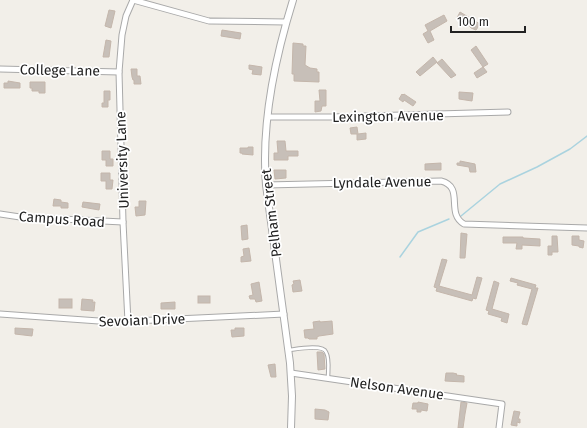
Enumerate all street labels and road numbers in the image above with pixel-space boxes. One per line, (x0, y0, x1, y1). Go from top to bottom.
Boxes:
street label: College Lane (20, 61, 100, 80)
street label: Lexington Avenue (332, 107, 444, 126)
street label: University Lane (112, 111, 133, 209)
street label: Pelham Street (258, 167, 285, 258)
street label: Lyndale Avenue (332, 173, 432, 192)
street label: Campus Road (18, 208, 106, 231)
street label: Sevoian Drive (98, 310, 186, 331)
street label: Nelson Avenue (349, 374, 445, 403)

